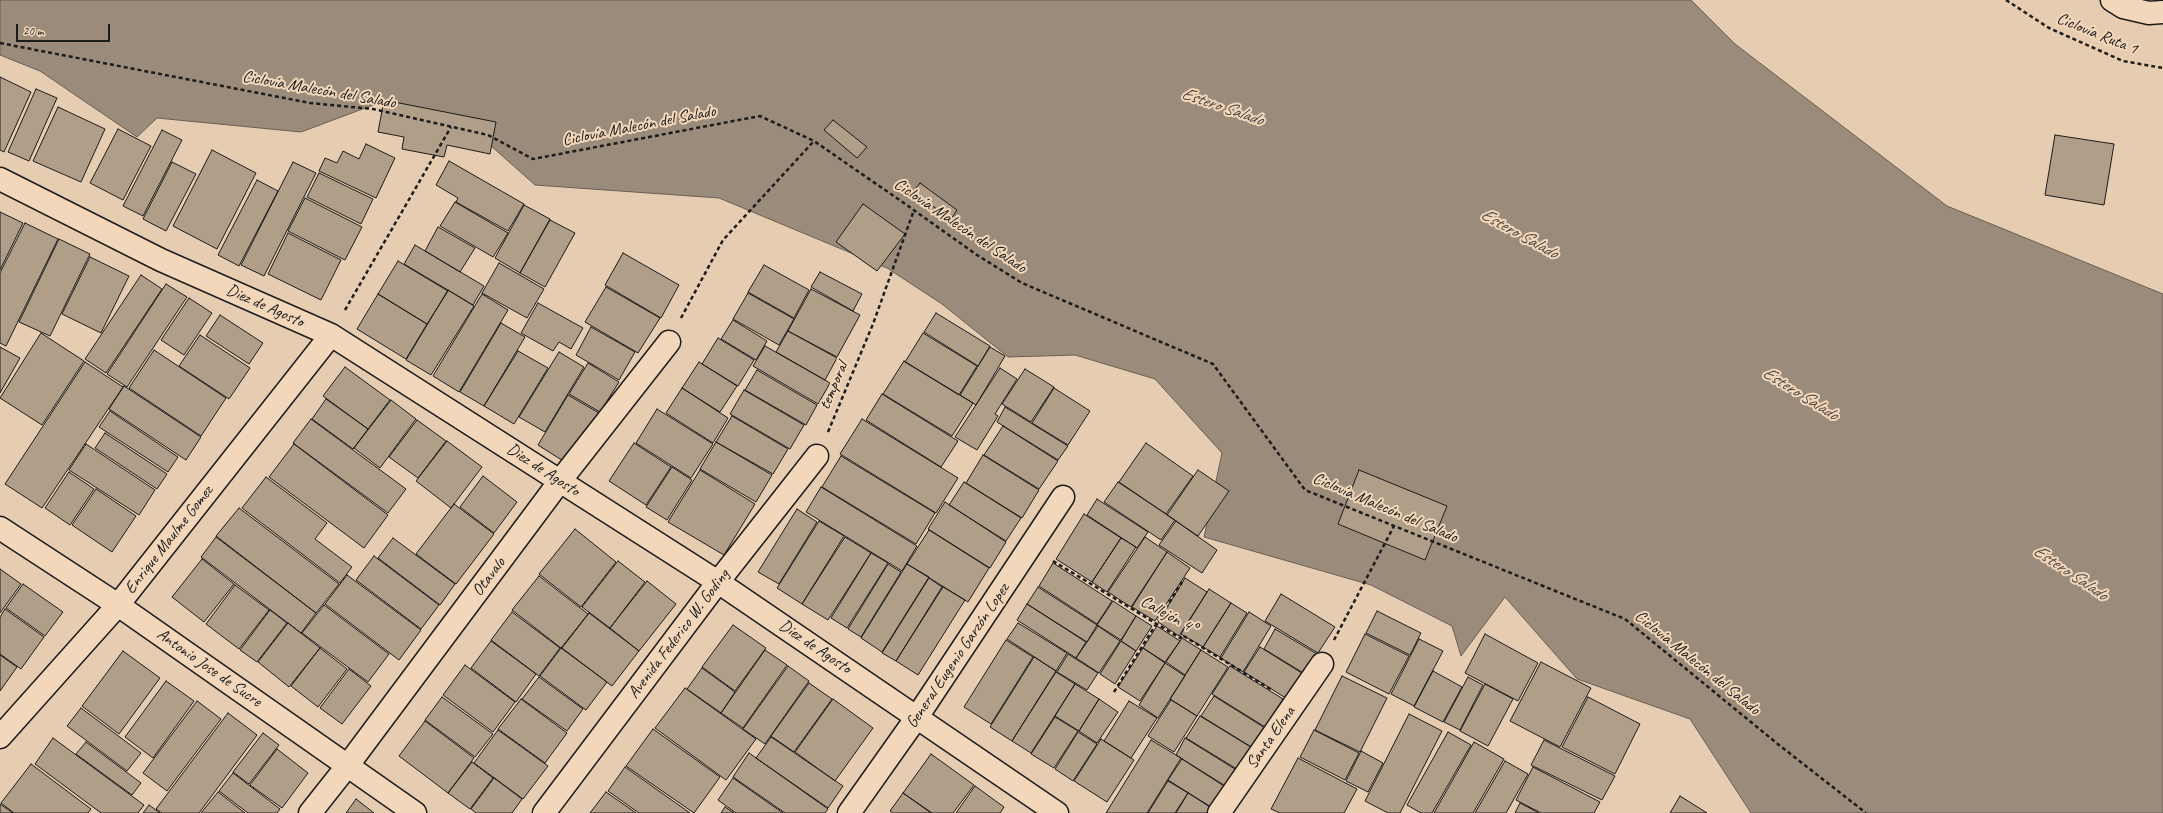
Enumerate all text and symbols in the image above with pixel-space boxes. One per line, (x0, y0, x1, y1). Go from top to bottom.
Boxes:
street label: Ciclovía Ruta 1 (2054, 9, 2140, 59)
scale bar (18, 16, 112, 42)
text: 20 m (23, 23, 43, 39)
street label: Ciclovía Malecón del Salado (241, 66, 397, 114)
water label: Estero Salado (1178, 83, 1266, 131)
street label: Ciclovía Malecón del Salado (561, 101, 717, 151)
street label: Ciclovía Malecón del Salado (890, 174, 1030, 278)
water label: Estero Salado (1477, 204, 1561, 264)
street label: Diez de Agosto (223, 280, 307, 332)
street label: temporal (815, 359, 853, 413)
water label: Estero Salado (1758, 362, 1842, 426)
street label: Diez de Agosto (503, 439, 583, 501)
street label: Ciclovía Malecón del Salado (1310, 468, 1460, 548)
street label: Enrique Maulme Gomez (120, 482, 218, 598)
water label: Estero Salado (2029, 540, 2111, 606)
street label: Otavalo (468, 554, 510, 600)
street label: Avenida Federico W. Goding (624, 565, 734, 703)
street label: General Eugenio Garzón Lopez (902, 580, 1014, 732)
street label: Callejón 4° (1137, 591, 1199, 639)
street label: Ciclovía Malecón del Salado (1630, 606, 1764, 720)
street label: Diez de Agosto (775, 615, 855, 679)
street label: Antonio Jose de Sucre (153, 624, 265, 712)
street label: Santa Elena (1242, 703, 1300, 773)

